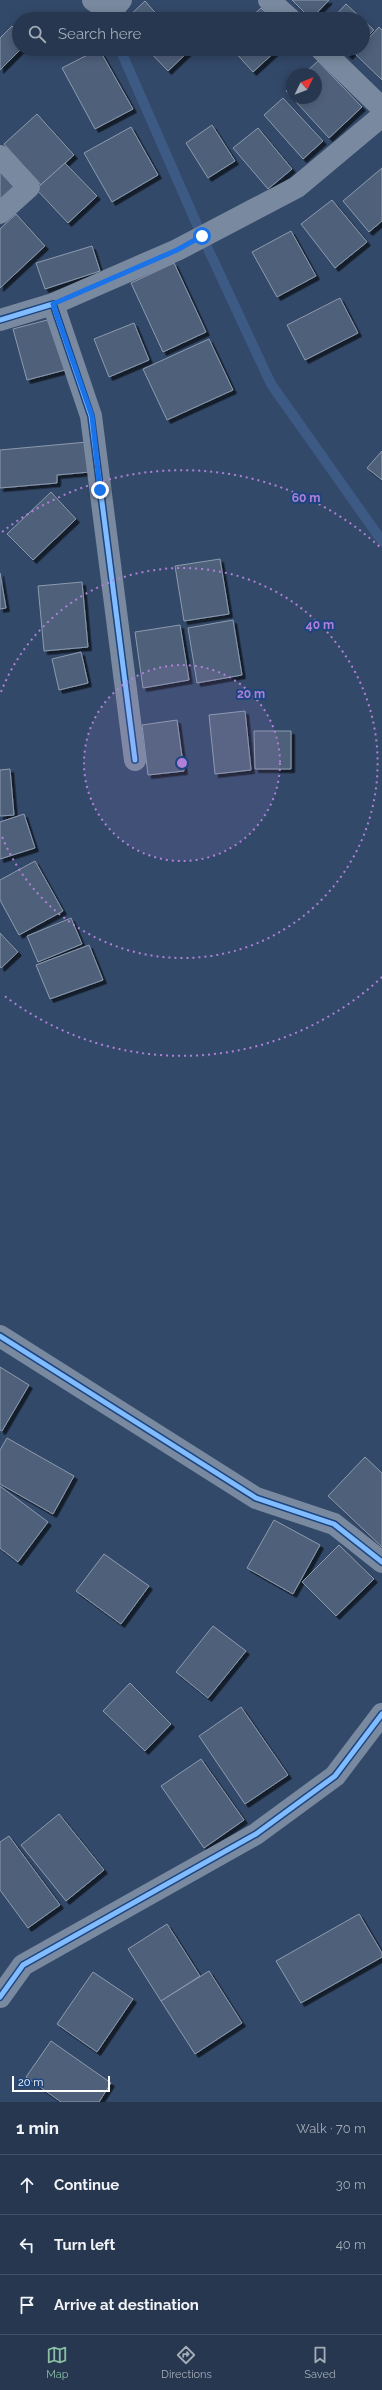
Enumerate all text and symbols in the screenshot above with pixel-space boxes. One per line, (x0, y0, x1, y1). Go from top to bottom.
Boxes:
search box (12, 12, 370, 56)
icon: search (26, 23, 48, 45)
text: Search here (58, 25, 141, 43)
north arrow (286, 68, 322, 104)
route start (193, 227, 211, 245)
route end (91, 481, 109, 499)
text: 60 m (292, 491, 320, 505)
text: 40 m (306, 618, 334, 632)
text: 20 m (237, 687, 265, 701)
centre of rings (175, 756, 189, 770)
scale bar (12, 2074, 110, 2093)
text: 20 m (18, 2076, 43, 2089)
text: 1 min (16, 2118, 59, 2138)
text: Walk · 70 m (296, 2121, 366, 2136)
icon: ahead (16, 2174, 38, 2196)
text: Continue (54, 2176, 119, 2194)
text: 30 m (336, 2177, 366, 2192)
icon: left (16, 2234, 38, 2256)
text: Turn left (54, 2236, 115, 2254)
text: 40 m (336, 2237, 366, 2252)
icon: arrive (16, 2294, 38, 2316)
text: Arrive at destination (54, 2296, 199, 2314)
tab: Map (46, 2344, 69, 2381)
tab: Directions (161, 2344, 212, 2381)
tab: Saved (304, 2344, 336, 2381)

